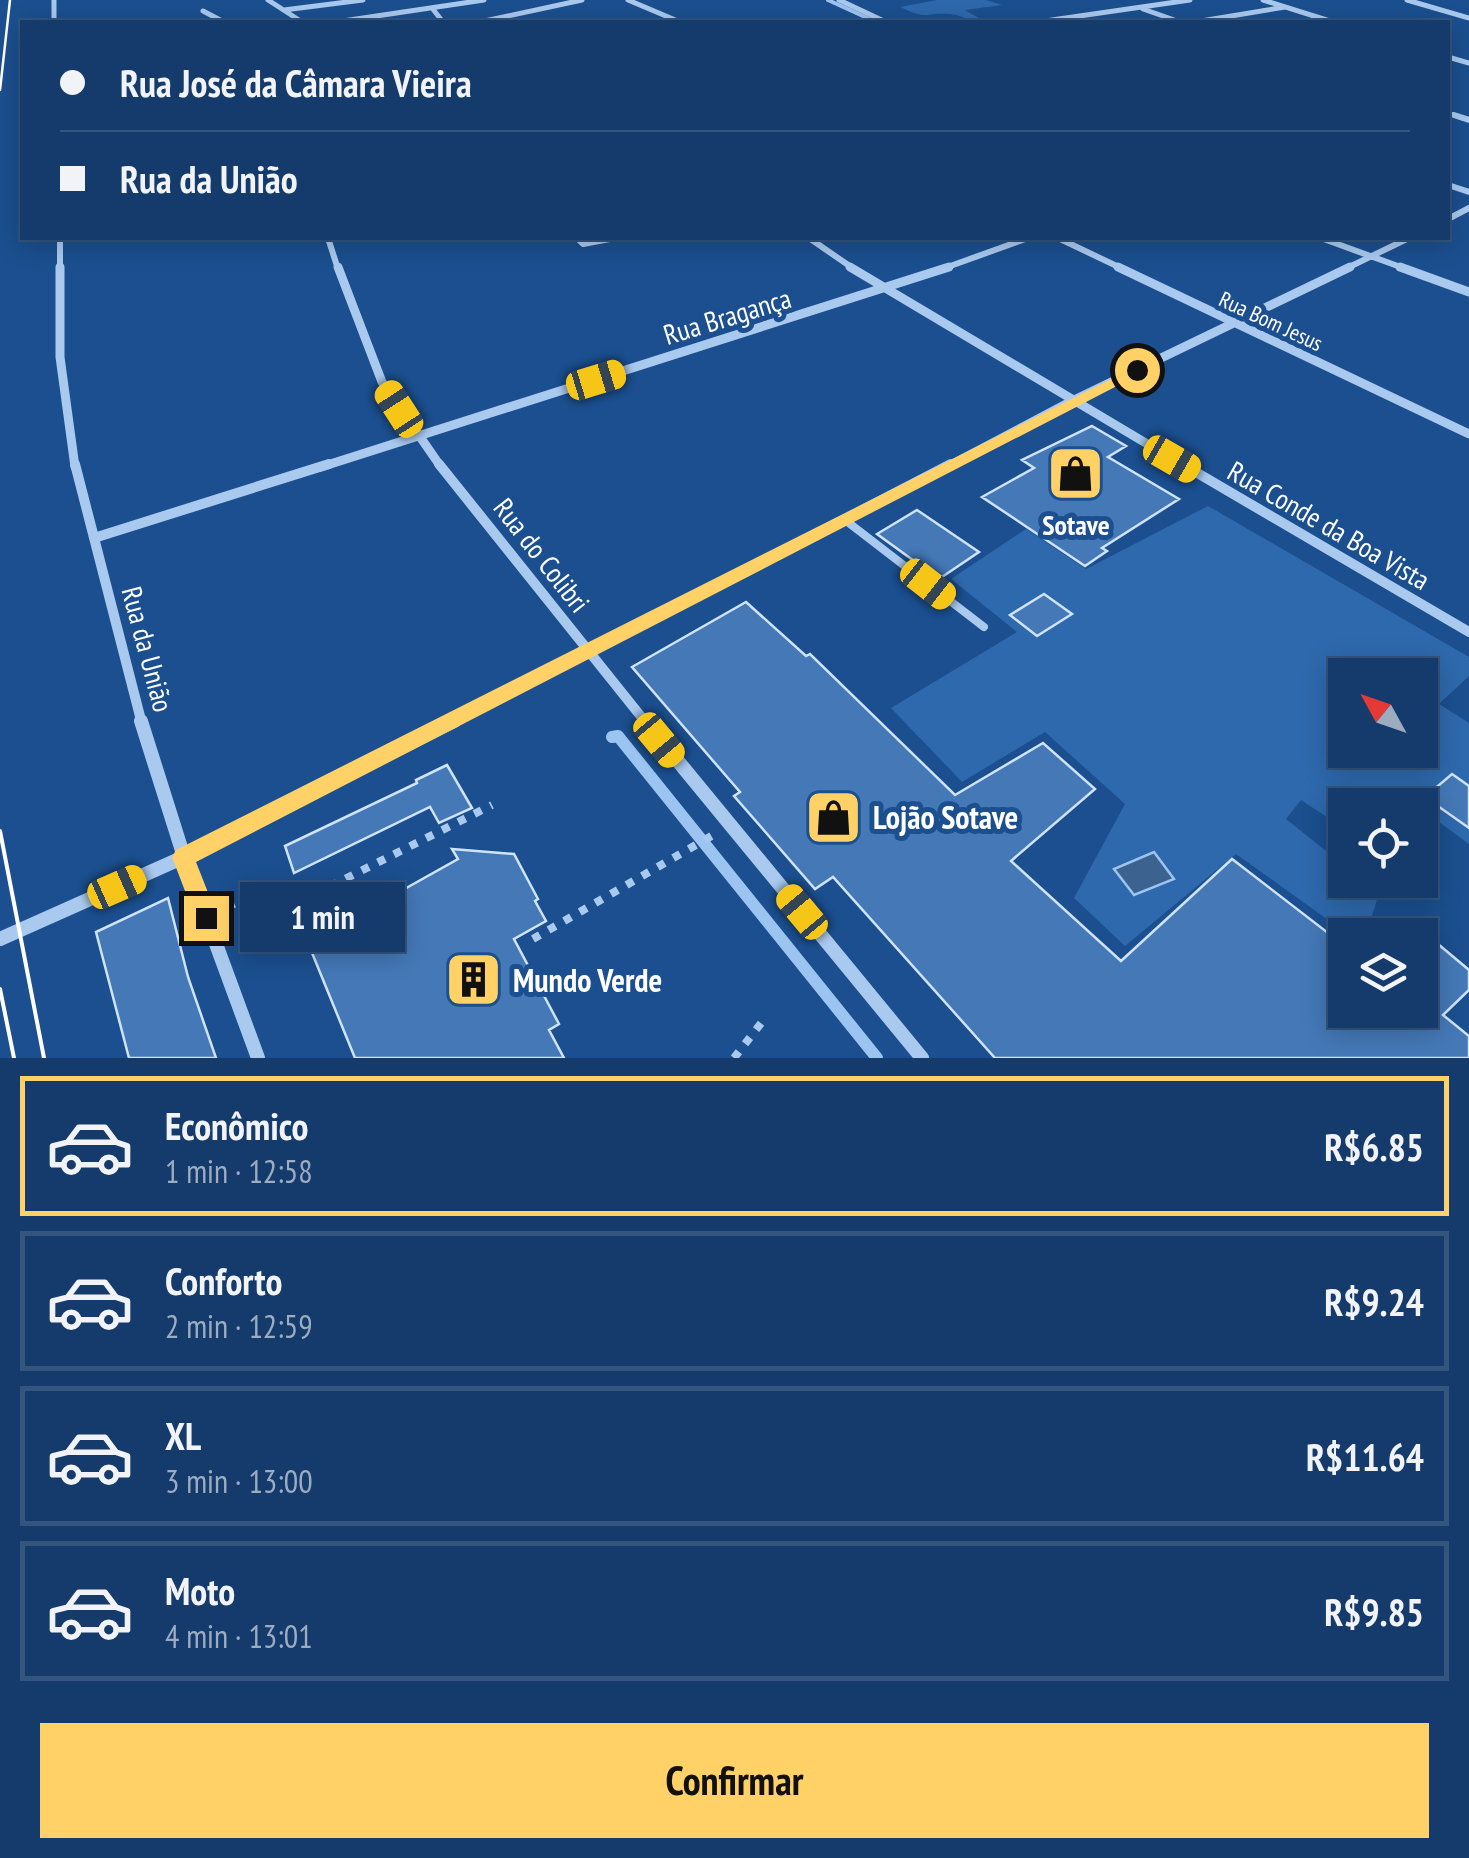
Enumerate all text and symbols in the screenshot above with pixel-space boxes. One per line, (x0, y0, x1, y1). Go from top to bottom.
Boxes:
text: Rua José da Câmara Vieira (120, 58, 472, 107)
text: Rua da União (120, 154, 298, 203)
street label: Rua Bragança (659, 279, 795, 353)
street label: Rua Bom Jesus (1215, 285, 1327, 357)
route start (1115, 348, 1160, 393)
car (563, 357, 629, 403)
car (370, 376, 428, 442)
car (1139, 431, 1205, 487)
shop icon: Sotave (1046, 443, 1106, 503)
street label: Rua Conde da Boa Vista (1221, 452, 1437, 598)
street label: Rua do Colibri (486, 490, 598, 620)
place label: Sotave (1042, 506, 1110, 543)
car (895, 554, 961, 614)
street label: Rua da União (114, 582, 182, 716)
north arrow (1328, 658, 1438, 768)
map controls (1328, 658, 1438, 1028)
car (628, 707, 690, 773)
shop icon: Lojão Sotave (804, 787, 864, 847)
button: locate (1328, 788, 1438, 898)
place label: Lojão Sotave (873, 796, 1018, 838)
car (83, 861, 151, 913)
car (771, 879, 833, 945)
callout: 1 min (241, 883, 406, 953)
route end (184, 896, 229, 941)
text: 1 min (290, 896, 355, 938)
button: layers (1328, 918, 1438, 1028)
building icon: Mundo Verde (444, 950, 504, 1010)
place label: Mundo Verde (513, 959, 662, 1001)
icon: car (45, 1101, 135, 1191)
text: Econômico (165, 1101, 309, 1150)
text: R$6.85 (1324, 1122, 1424, 1171)
text: 1 min · 12:58 (165, 1150, 313, 1192)
icon: car (45, 1256, 135, 1346)
text: Conforto (165, 1256, 282, 1305)
text: R$9.24 (1324, 1277, 1424, 1326)
text: 2 min · 12:59 (165, 1305, 313, 1347)
icon: car (45, 1411, 135, 1501)
text: XL (165, 1411, 201, 1460)
text: R$11.64 (1306, 1432, 1424, 1481)
text: 3 min · 13:00 (165, 1460, 313, 1502)
icon: car (45, 1566, 135, 1656)
text: Moto (165, 1566, 235, 1615)
text: R$9.85 (1324, 1587, 1424, 1636)
text: 4 min · 13:01 (165, 1615, 313, 1657)
button: Confirmar (40, 1723, 1429, 1838)

